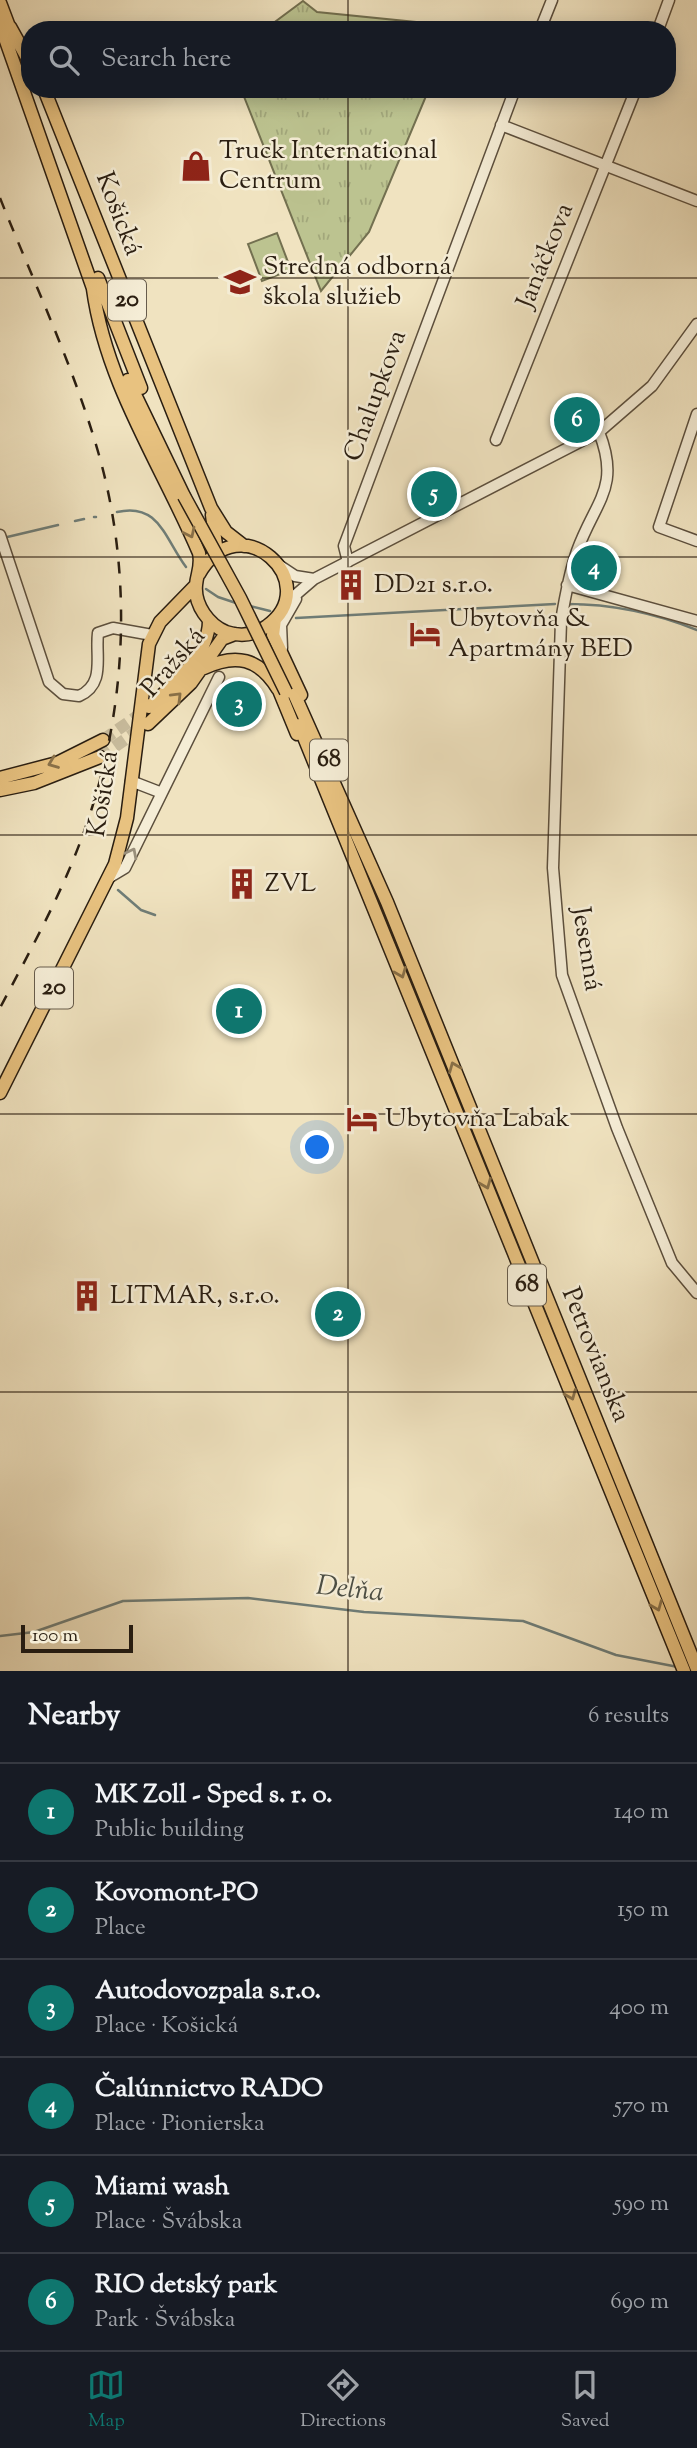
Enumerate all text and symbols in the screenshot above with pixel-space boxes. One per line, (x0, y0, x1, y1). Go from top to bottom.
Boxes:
search box (21, 21, 676, 98)
icon: search (45, 41, 83, 79)
text: Search here (101, 41, 231, 78)
place label: Truck International Centrum (219, 133, 438, 200)
shop icon: Truck International Centrum (179, 149, 213, 183)
street label: Košická (85, 167, 151, 261)
street label: Janáčkova (507, 198, 584, 316)
place label: Stredná odborná škola služieb (263, 249, 451, 316)
school or university icon: Stredná odborná škola služieb (223, 265, 257, 299)
road number: 20 (108, 279, 146, 320)
street label: Chalupkova (335, 325, 417, 467)
pin: 6 (554, 394, 600, 446)
pin: 5 (411, 468, 457, 520)
one-way arrow (181, 526, 195, 538)
pin: 4 (571, 542, 617, 594)
place label: DD21 s.r.o. (374, 567, 493, 604)
building icon: DD21 s.r.o. (334, 568, 368, 602)
place label: Ubytovňa & Apartmány BED (448, 601, 633, 668)
hotel icon: Ubytovňa & Apartmány BED (408, 617, 442, 651)
street label: Pražská (133, 620, 215, 706)
pin: 3 (216, 678, 262, 730)
one-way arrow (169, 693, 182, 706)
road number: 68 (310, 740, 348, 780)
street label: Košická (79, 748, 129, 840)
one-way arrow (48, 755, 60, 769)
one-way arrow (124, 848, 138, 860)
place label: ZVL (265, 866, 317, 903)
building icon: ZVL (225, 867, 259, 901)
street label: Jesenná (561, 902, 611, 994)
one-way arrow (393, 966, 407, 978)
road number: 20 (35, 968, 73, 1008)
pin: 1 (216, 985, 262, 1037)
one-way arrow (449, 1061, 463, 1073)
place label: Ubytovňa Labak (385, 1101, 570, 1138)
hotel icon: Ubytovňa Labak (345, 1102, 379, 1136)
your location (300, 1130, 334, 1164)
one-way arrow (477, 1178, 491, 1190)
road number: 68 (508, 1265, 546, 1306)
place label: LITMAR, s.r.o. (110, 1278, 280, 1315)
building icon: LITMAR, s.r.o. (70, 1279, 104, 1313)
street label: Petrovianska (551, 1282, 639, 1428)
pin: 2 (315, 1288, 361, 1340)
one-way arrow (563, 1388, 577, 1400)
water label: Delňa (314, 1567, 386, 1613)
one-way arrow (649, 1598, 663, 1611)
scale bar (21, 1622, 133, 1654)
text: 100 m (32, 1623, 78, 1650)
text: Nearby (28, 1695, 120, 1738)
text: 6 results (588, 1700, 669, 1733)
text: MK Zoll - Sped s. r. o. (95, 1777, 333, 1814)
text: 1 (47, 1796, 55, 1829)
text: 140 m (614, 1796, 669, 1829)
text: Public building (95, 1814, 244, 1847)
text: Kovomont-PO (95, 1875, 258, 1912)
text: 2 (46, 1894, 56, 1927)
text: 150 m (617, 1894, 669, 1927)
text: Place (95, 1912, 146, 1945)
text: Autodovozpala s.r.o. (95, 1973, 321, 2010)
text: 3 (46, 1992, 56, 2025)
text: 400 m (609, 1992, 669, 2025)
text: Place · Košická (95, 2010, 238, 2043)
text: Čalúnnictvo RADO (95, 2071, 323, 2108)
text: 4 (45, 2090, 57, 2123)
text: 570 m (614, 2090, 669, 2123)
text: Place · Pionierska (95, 2108, 265, 2141)
text: Miami wash (95, 2169, 230, 2206)
text: 5 (47, 2188, 55, 2221)
text: 590 m (614, 2188, 669, 2221)
text: Place · Švábska (95, 2206, 242, 2239)
text: RIO detský park (95, 2267, 277, 2304)
text: 6 (45, 2286, 57, 2319)
text: 690 m (610, 2286, 669, 2319)
text: Park · Švábska (95, 2304, 235, 2337)
tab: Map (87, 2366, 125, 2435)
tab: Directions (300, 2366, 386, 2435)
tab: Saved (561, 2366, 610, 2435)

